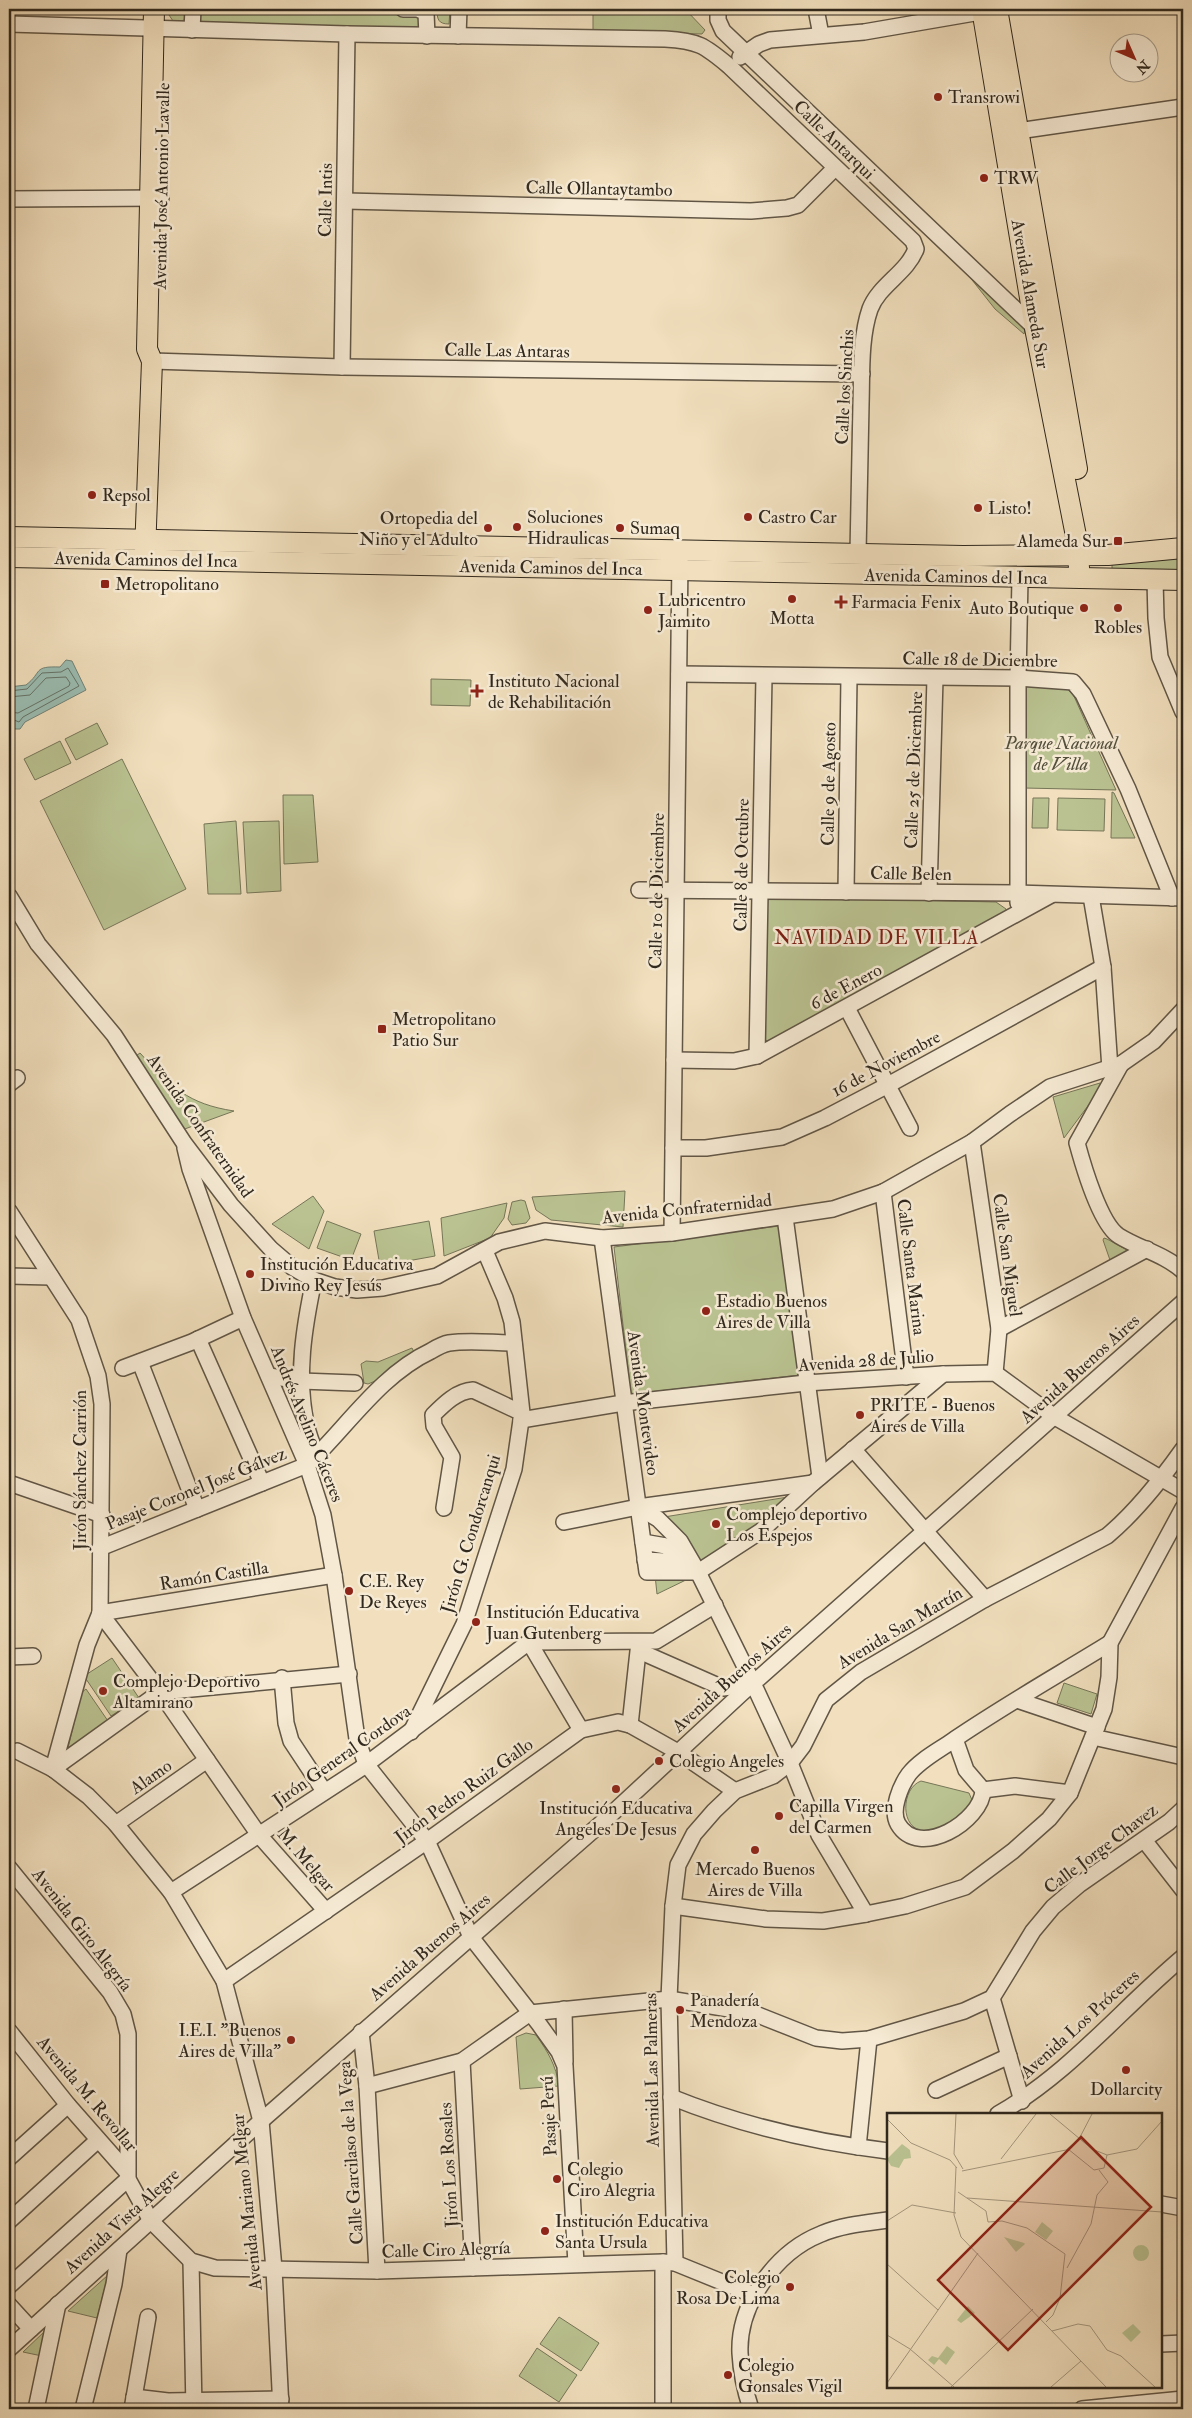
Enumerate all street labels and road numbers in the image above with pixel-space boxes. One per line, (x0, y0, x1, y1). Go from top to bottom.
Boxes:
street label: Avenida José Antonio Lavalle (149, 82, 175, 291)
street label: Calle Antarqui (788, 95, 880, 185)
street label: Calle Intis (314, 163, 338, 237)
street label: Calle Ollantaytambo (525, 176, 673, 202)
street label: Avenida Alameda Sur (1005, 217, 1054, 371)
street label: Calle los Sinchis (830, 329, 860, 445)
street label: Calle Las Antaras (444, 338, 570, 364)
street label: Avenida Caminos del Inca (53, 547, 238, 573)
street label: Avenida Caminos del Inca (458, 555, 643, 581)
street label: Avenida Caminos del Inca (863, 564, 1048, 590)
street label: Calle 18 de Diciembre (902, 647, 1058, 673)
street label: Calle 25 de Diciembre (900, 690, 928, 849)
street label: Calle 9 de Agosto (816, 722, 842, 846)
street label: Calle 8 de Octubre (729, 798, 755, 932)
street label: Calle 10 de Diciembre (644, 812, 670, 969)
street label: Calle Belen (870, 862, 952, 886)
street label: 6 de Enero (806, 958, 886, 1015)
street label: 16 de Noviembre (827, 1025, 945, 1102)
street label: Avenida Confraternidad (141, 1049, 258, 1202)
street label: Avenida Confraternidad (600, 1189, 773, 1229)
street label: Calle San Miguel (987, 1192, 1027, 1318)
street label: Calle Santa Marina (891, 1197, 931, 1337)
street label: Avenida Buenos Aires (1015, 1309, 1145, 1429)
street label: Avenida Montevideo (621, 1328, 665, 1477)
street label: Andrés Avelino Cáceres (265, 1342, 349, 1505)
street label: Avenida 28 de Julio (796, 1345, 935, 1377)
street label: Jirón Sánchez Carrión (69, 1390, 92, 1551)
street label: Pasaje Coronel José Gálvez (102, 1442, 290, 1536)
street label: Jirón G. Condorcanqui (436, 1451, 506, 1617)
street label: Ramón Castilla (158, 1556, 271, 1596)
street label: Avenida San Martín (832, 1582, 967, 1675)
street label: Avenida Buenos Aires (667, 1618, 797, 1738)
street label: Jirón General Cordova (268, 1699, 416, 1813)
street label: Jirón Pedro Ruiz Gallo (389, 1733, 538, 1850)
street label: Alamo (125, 1754, 177, 1800)
street label: Calle Jorge Chavez (1039, 1798, 1163, 1899)
street label: M. Melgar (272, 1823, 340, 1897)
street label: Avenida Giro Alegría (26, 1863, 138, 1997)
street label: Avenida Buenos Aires (364, 1888, 495, 2007)
street label: Avenida Los Próceres (1015, 1964, 1144, 2084)
street label: Avenida Las Palmeras (639, 1993, 665, 2148)
street label: Avenida M. Revollar (31, 2030, 142, 2157)
street label: Calle Garcilaso de la Vega (333, 2060, 369, 2245)
street label: Pasaje Perú (535, 2075, 563, 2157)
street label: Jirón Los Rosales (434, 2102, 464, 2229)
street label: Avenida Mariano Melgar (226, 2112, 268, 2293)
street label: Avenida Vista Alegre (59, 2163, 185, 2280)
street label: Calle Ciro Alegría (381, 2236, 512, 2264)

